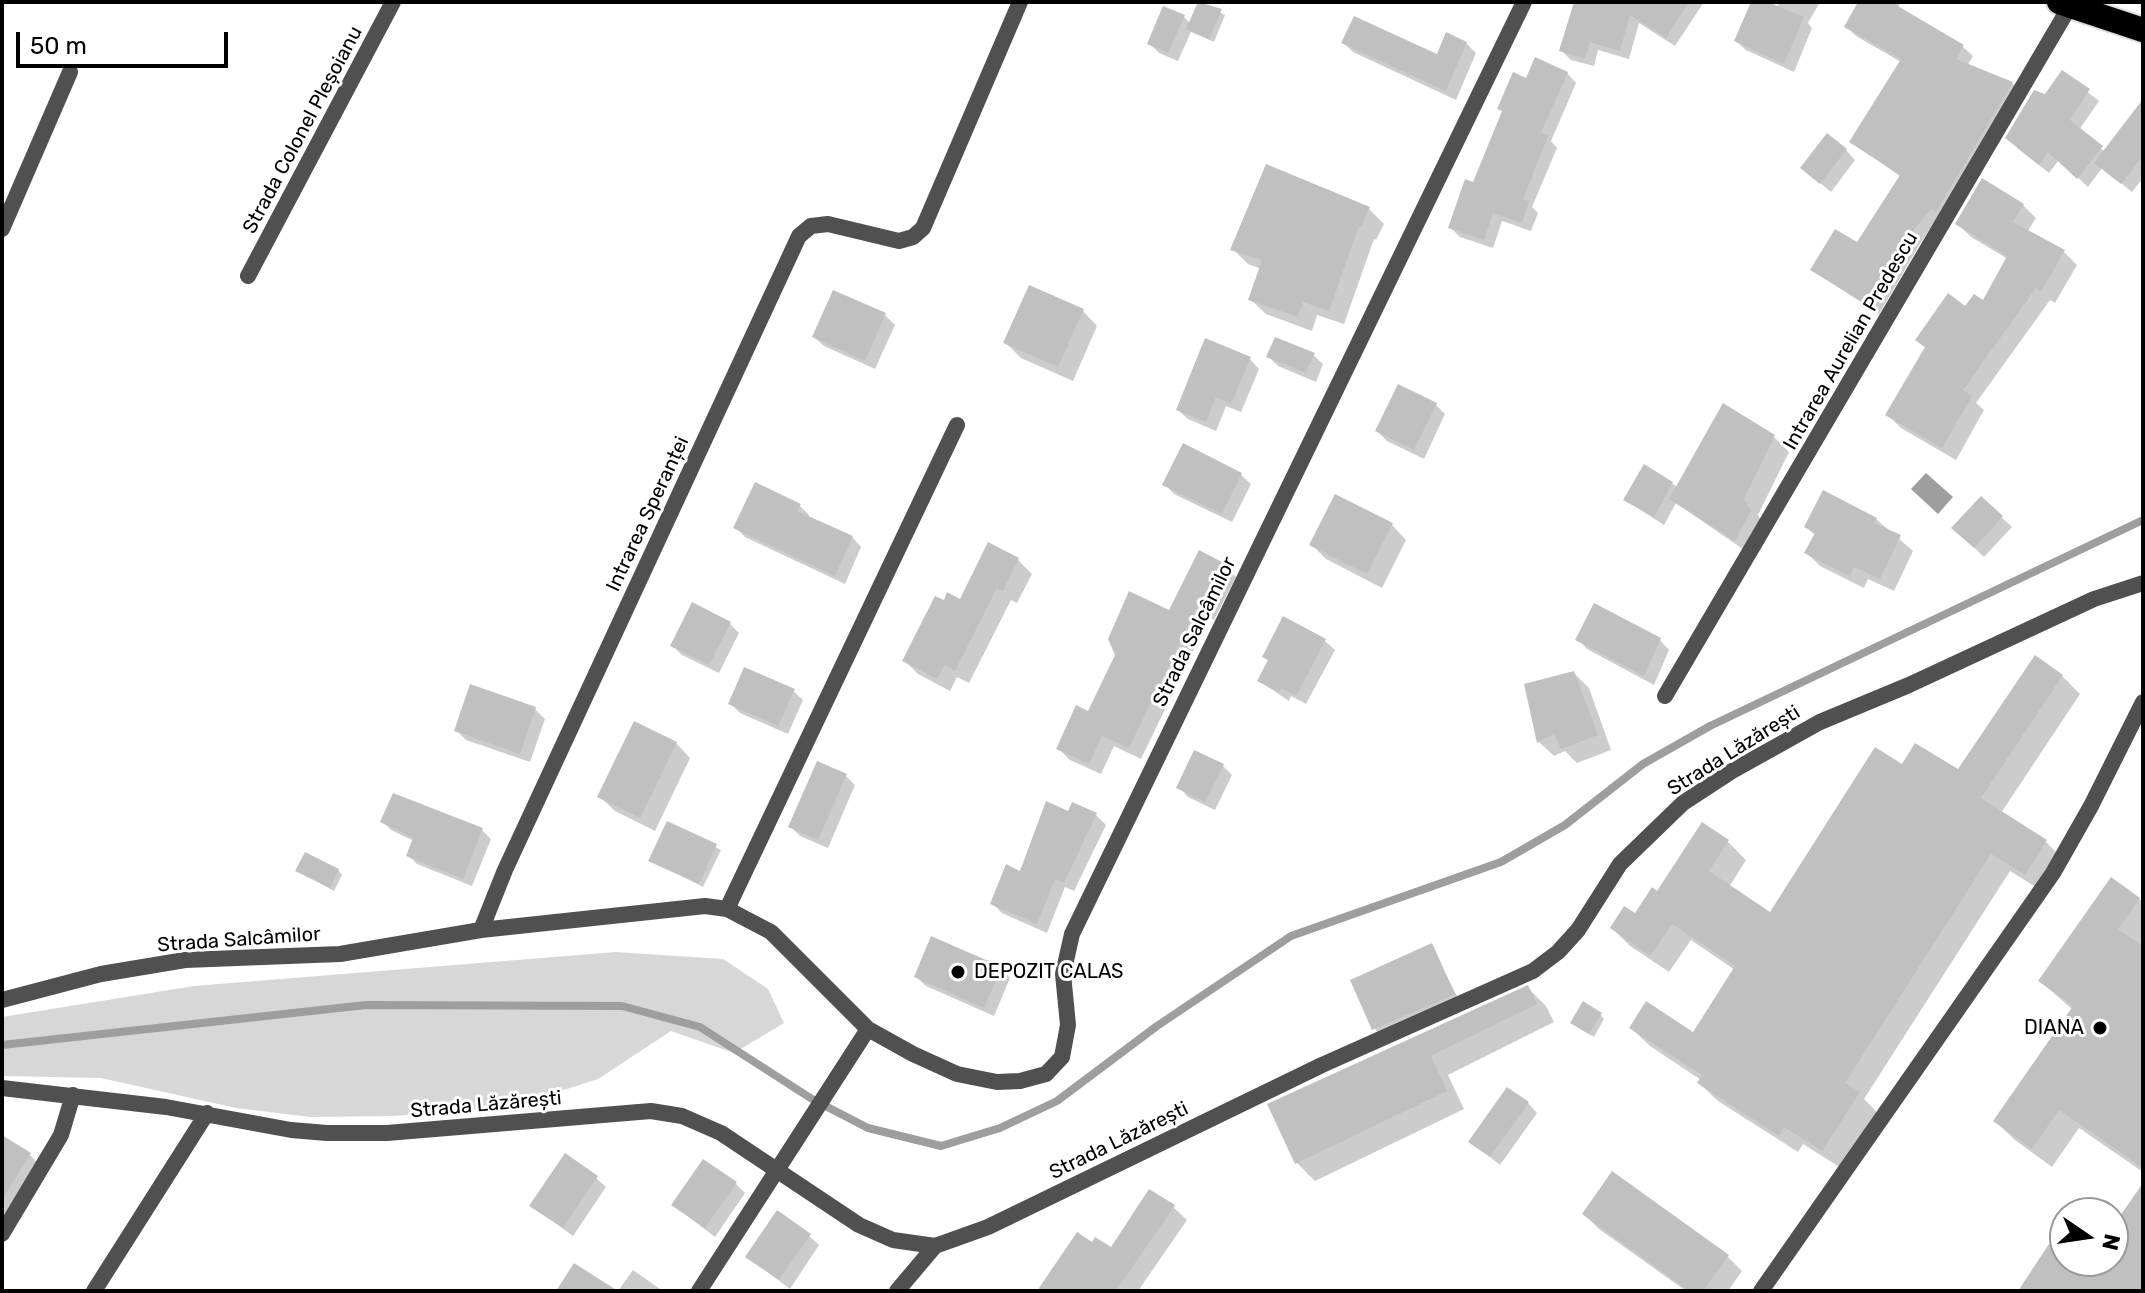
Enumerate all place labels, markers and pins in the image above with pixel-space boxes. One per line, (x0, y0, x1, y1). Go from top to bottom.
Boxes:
place label: DEPOZIT CALAS (974, 960, 1124, 984)
marker: DEPOZIT CALAS (949, 963, 967, 981)
place label: DIANA (2024, 1016, 2084, 1040)
marker: DIANA (2091, 1019, 2109, 1037)

